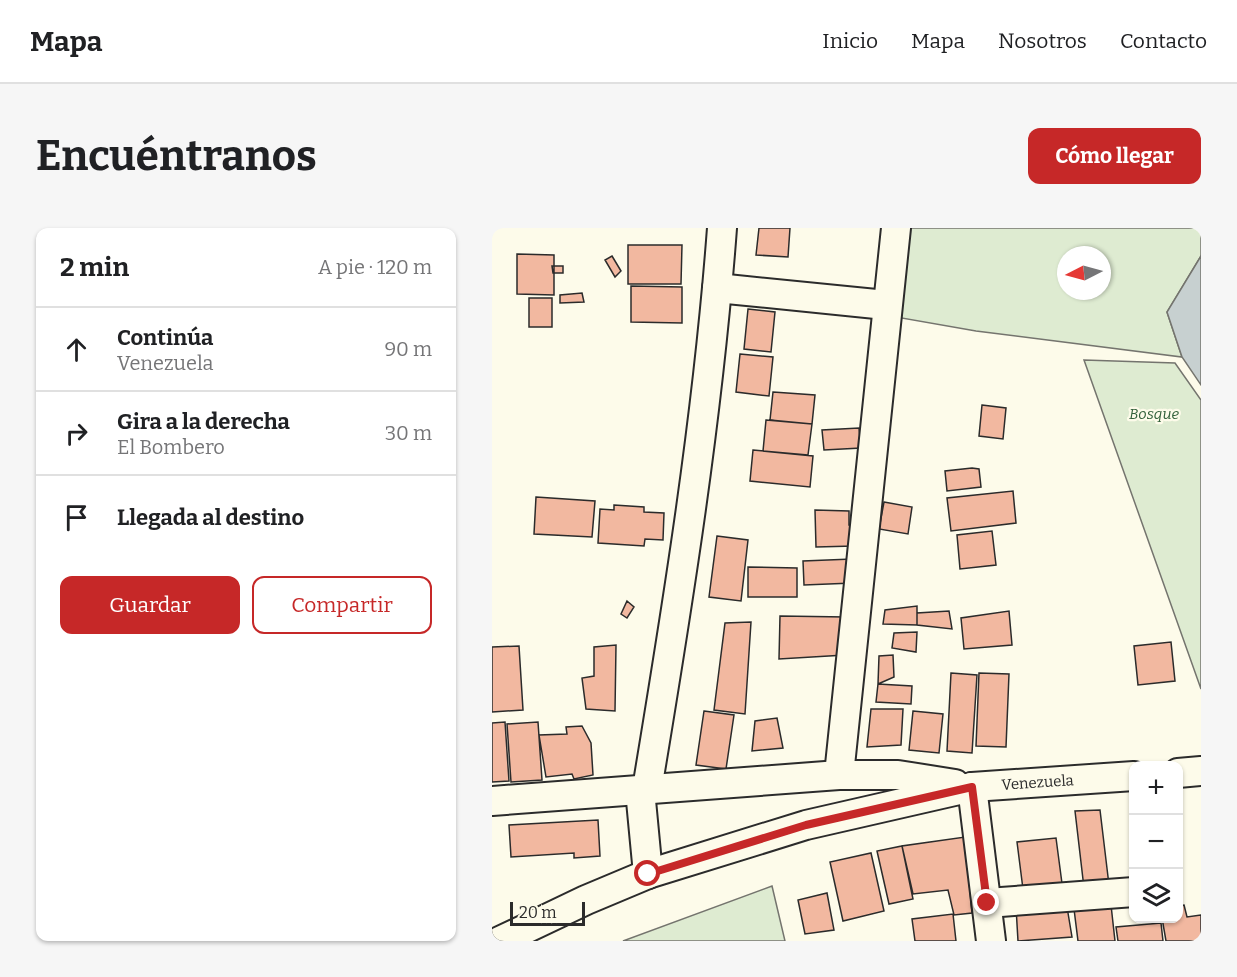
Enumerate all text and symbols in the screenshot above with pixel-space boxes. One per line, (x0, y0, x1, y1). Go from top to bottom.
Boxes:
text: Mapa (30, 25, 103, 58)
text: Inicio (822, 28, 878, 54)
text: Mapa (911, 28, 965, 54)
text: Nosotros (998, 28, 1087, 54)
text: Contacto (1120, 28, 1207, 54)
button: Cómo llegar (1028, 128, 1201, 184)
text: Encuéntranos (36, 131, 317, 181)
north arrow (1057, 246, 1111, 300)
text: 2 min (60, 252, 129, 283)
text: A pie · 120 m (318, 255, 432, 279)
text: Continúa (117, 324, 213, 351)
icon: ahead (60, 333, 93, 366)
text: 90 m (384, 337, 432, 361)
text: Venezuela (117, 351, 213, 375)
park label: Bosque (1129, 405, 1179, 423)
text: Gira a la derecha (117, 408, 290, 435)
icon: right (60, 417, 93, 450)
text: 30 m (385, 421, 432, 445)
text: El Bombero (117, 435, 225, 459)
icon: arrive (60, 501, 93, 534)
text: Llegada al destino (117, 504, 304, 531)
button: Guardar (60, 576, 240, 634)
button: Compartir (252, 576, 432, 634)
map controls (1129, 761, 1183, 923)
button: + (1129, 761, 1183, 815)
street label: Venezuela (1001, 771, 1074, 794)
button: − (1129, 815, 1183, 869)
route start (634, 860, 660, 886)
button: layers (1129, 869, 1183, 923)
route end (973, 889, 999, 915)
scale bar (510, 899, 585, 926)
text: 20 m (519, 903, 556, 922)

